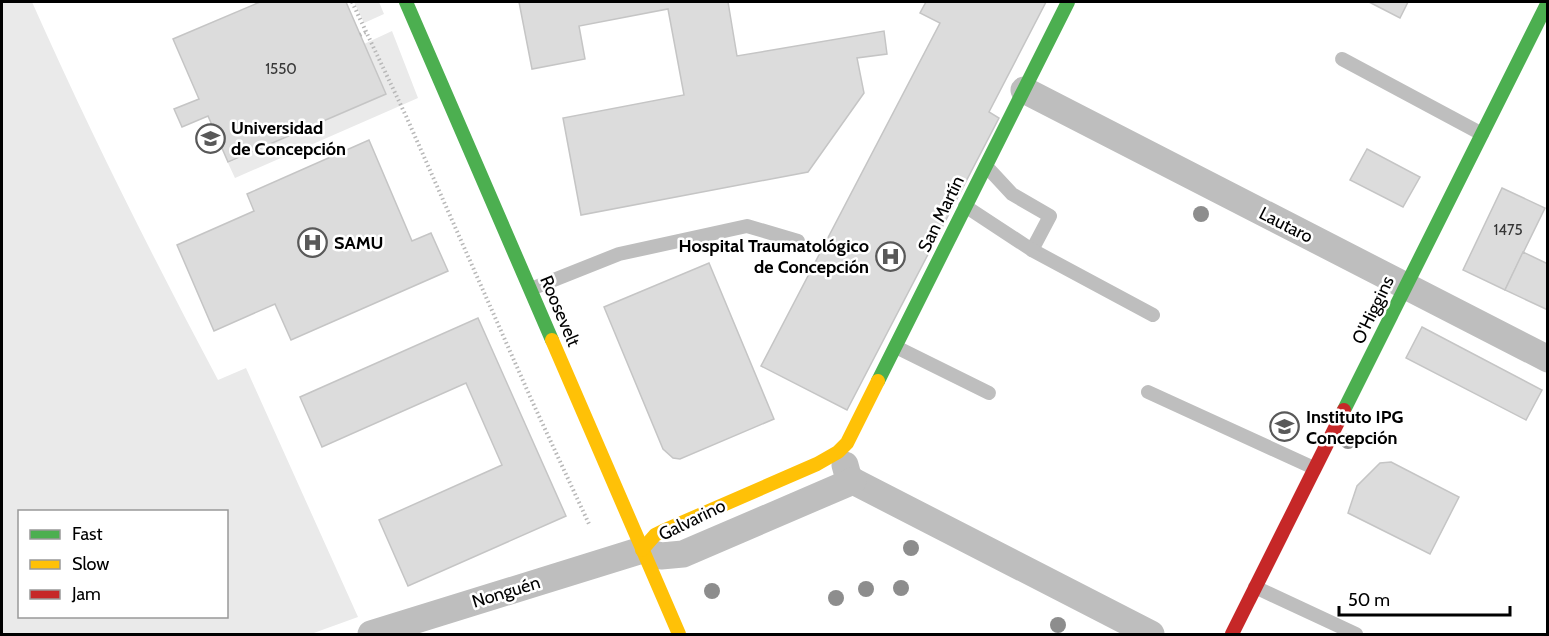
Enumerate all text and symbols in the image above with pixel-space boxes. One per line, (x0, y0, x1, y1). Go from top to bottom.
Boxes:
house number: 1550 (265, 60, 297, 78)
place label: Universidad de Concepción (231, 117, 346, 160)
school or university icon: Universidad de Concepción (194, 122, 226, 154)
street label: San Martín (913, 172, 969, 256)
street label: Lautaro (1256, 202, 1317, 248)
house number: 1475 (1493, 221, 1523, 239)
hospital icon: SAMU (297, 227, 329, 259)
place label: SAMU (334, 232, 383, 254)
place label: Hospital Traumatológico de Concepción (679, 235, 869, 278)
hospital icon: Hospital Traumatológico de Concepción (874, 240, 906, 272)
street label: Roosevelt (535, 272, 585, 350)
street label: O'Higgins (1347, 272, 1399, 348)
place label: Instituto IPG Concepción (1306, 406, 1403, 449)
school or university icon: Instituto IPG Concepción (1269, 411, 1301, 443)
street label: Galvarino (655, 494, 729, 546)
legend (18, 510, 228, 618)
text: Fast (72, 523, 103, 545)
text: Slow (72, 553, 109, 575)
street label: Nonguén (469, 571, 543, 613)
scale bar (1339, 579, 1510, 617)
text: Jam (71, 583, 101, 605)
text: 50 m (1348, 589, 1390, 611)

